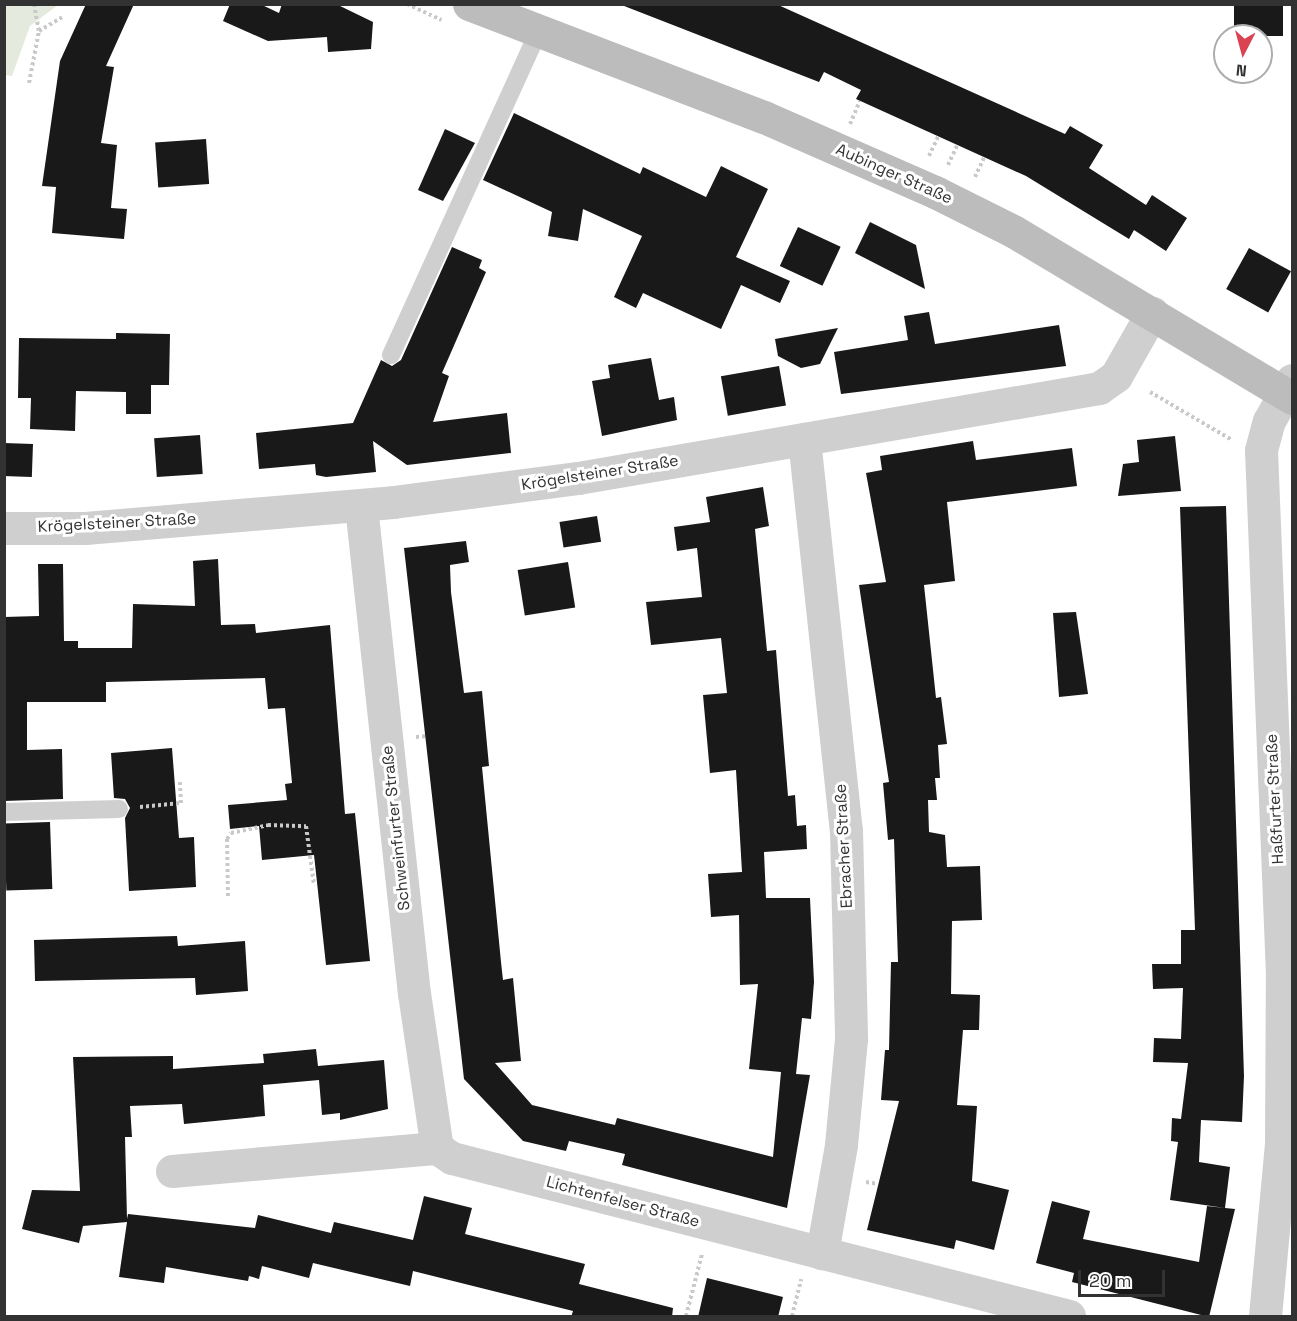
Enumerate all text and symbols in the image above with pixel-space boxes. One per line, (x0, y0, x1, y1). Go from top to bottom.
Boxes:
north arrow (1213, 24, 1273, 84)
text: N (1235, 59, 1248, 81)
street label: Aubinger Straße (833, 140, 955, 208)
street label: Krögelsteiner Straße (520, 451, 680, 495)
street label: Krögelsteiner Straße (37, 509, 197, 537)
street label: Haßfurter Straße (1262, 733, 1288, 865)
street label: Schweinfurter Straße (378, 744, 414, 912)
street label: Ebracher Straße (831, 783, 857, 909)
street label: Lichtenfelser Straße (544, 1172, 702, 1232)
scale bar (1081, 1258, 1168, 1296)
text: 20 m (1089, 1269, 1132, 1292)

